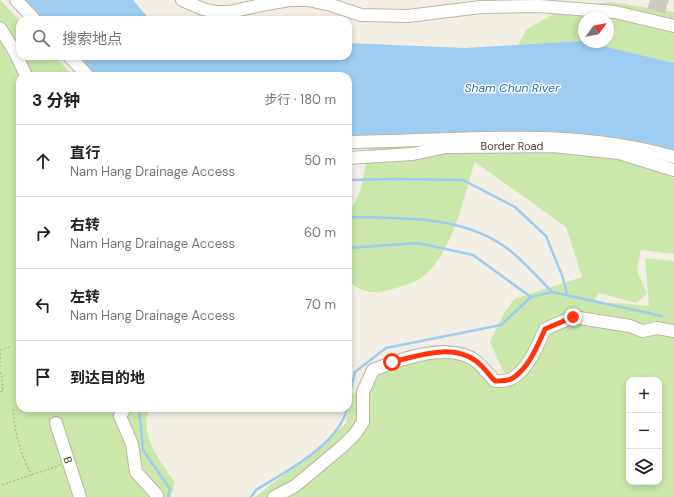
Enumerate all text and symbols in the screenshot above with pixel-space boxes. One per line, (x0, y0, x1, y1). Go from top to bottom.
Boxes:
north arrow (578, 12, 614, 48)
search box (16, 16, 352, 60)
icon: search (30, 27, 52, 49)
text: 搜索地点 (62, 29, 122, 49)
water label: Sham Chun River (465, 80, 560, 96)
text: 3 分钟 (32, 89, 80, 111)
text: 步行 · 180 m (265, 91, 336, 108)
street label: Border Road (481, 139, 543, 153)
text: 直行 (70, 143, 100, 163)
icon: ahead (32, 150, 54, 172)
text: 50 m (304, 152, 336, 169)
text: Nam Hang Drainage Access (70, 163, 235, 180)
text: 右转 (70, 215, 100, 235)
icon: right (32, 222, 54, 244)
text: 60 m (304, 224, 336, 241)
text: Nam Hang Drainage Access (70, 235, 235, 252)
text: 左转 (70, 287, 100, 307)
icon: left (32, 294, 54, 316)
text: 70 m (305, 296, 336, 313)
text: Nam Hang Drainage Access (70, 307, 235, 324)
route end (564, 308, 582, 326)
route start (383, 353, 401, 371)
icon: arrive (32, 366, 54, 388)
text: 到达目的地 (70, 368, 145, 388)
map controls (626, 377, 662, 485)
button: + (626, 377, 662, 413)
button: − (626, 413, 662, 449)
button: layers (626, 449, 662, 485)
street label: B (60, 455, 76, 466)

